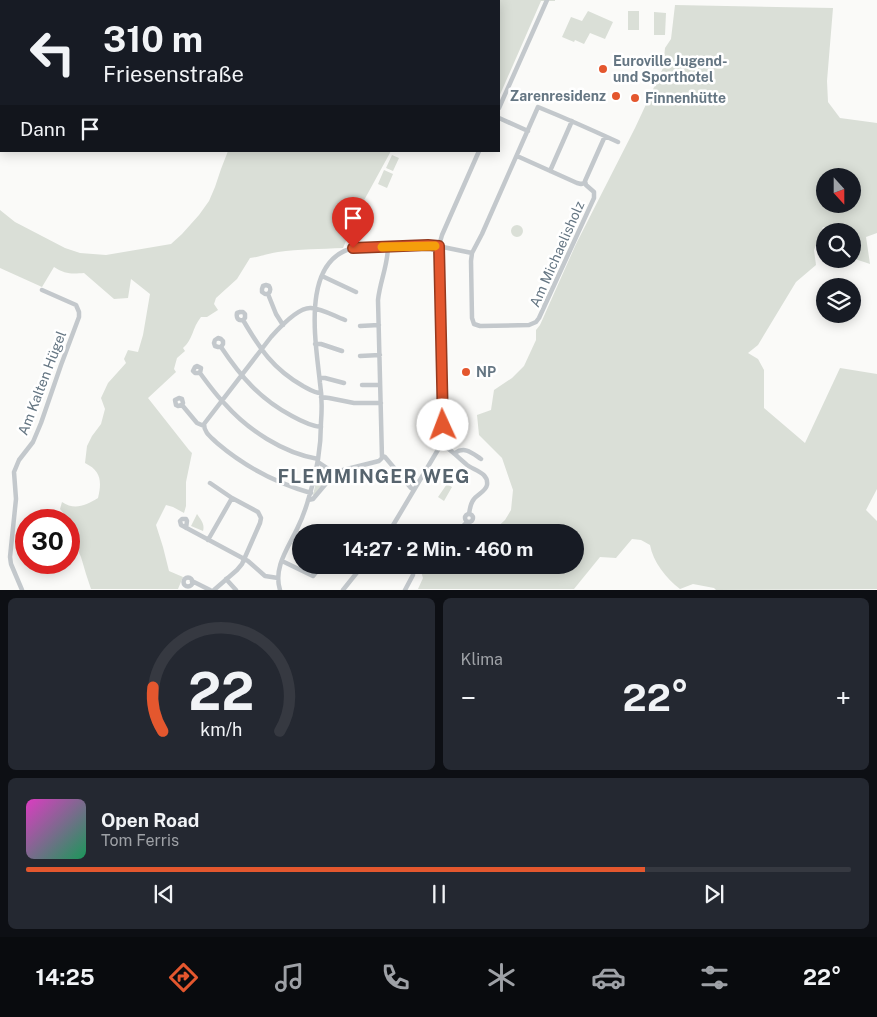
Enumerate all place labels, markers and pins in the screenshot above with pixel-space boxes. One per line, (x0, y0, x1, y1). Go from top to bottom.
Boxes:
place label: Euroville Jugend- und Sporthotel (613, 53, 727, 85)
marker: Euroville Jugend- und Sporthotel (597, 63, 609, 75)
place label: Zarenresidenz (510, 88, 606, 104)
marker: Zarenresidenz (610, 90, 622, 102)
place label: Finnenhütte (645, 90, 726, 106)
marker: Finnenhütte (629, 92, 641, 104)
pin (332, 197, 374, 248)
place label: NP (476, 364, 496, 380)
marker: NP (460, 366, 472, 378)

